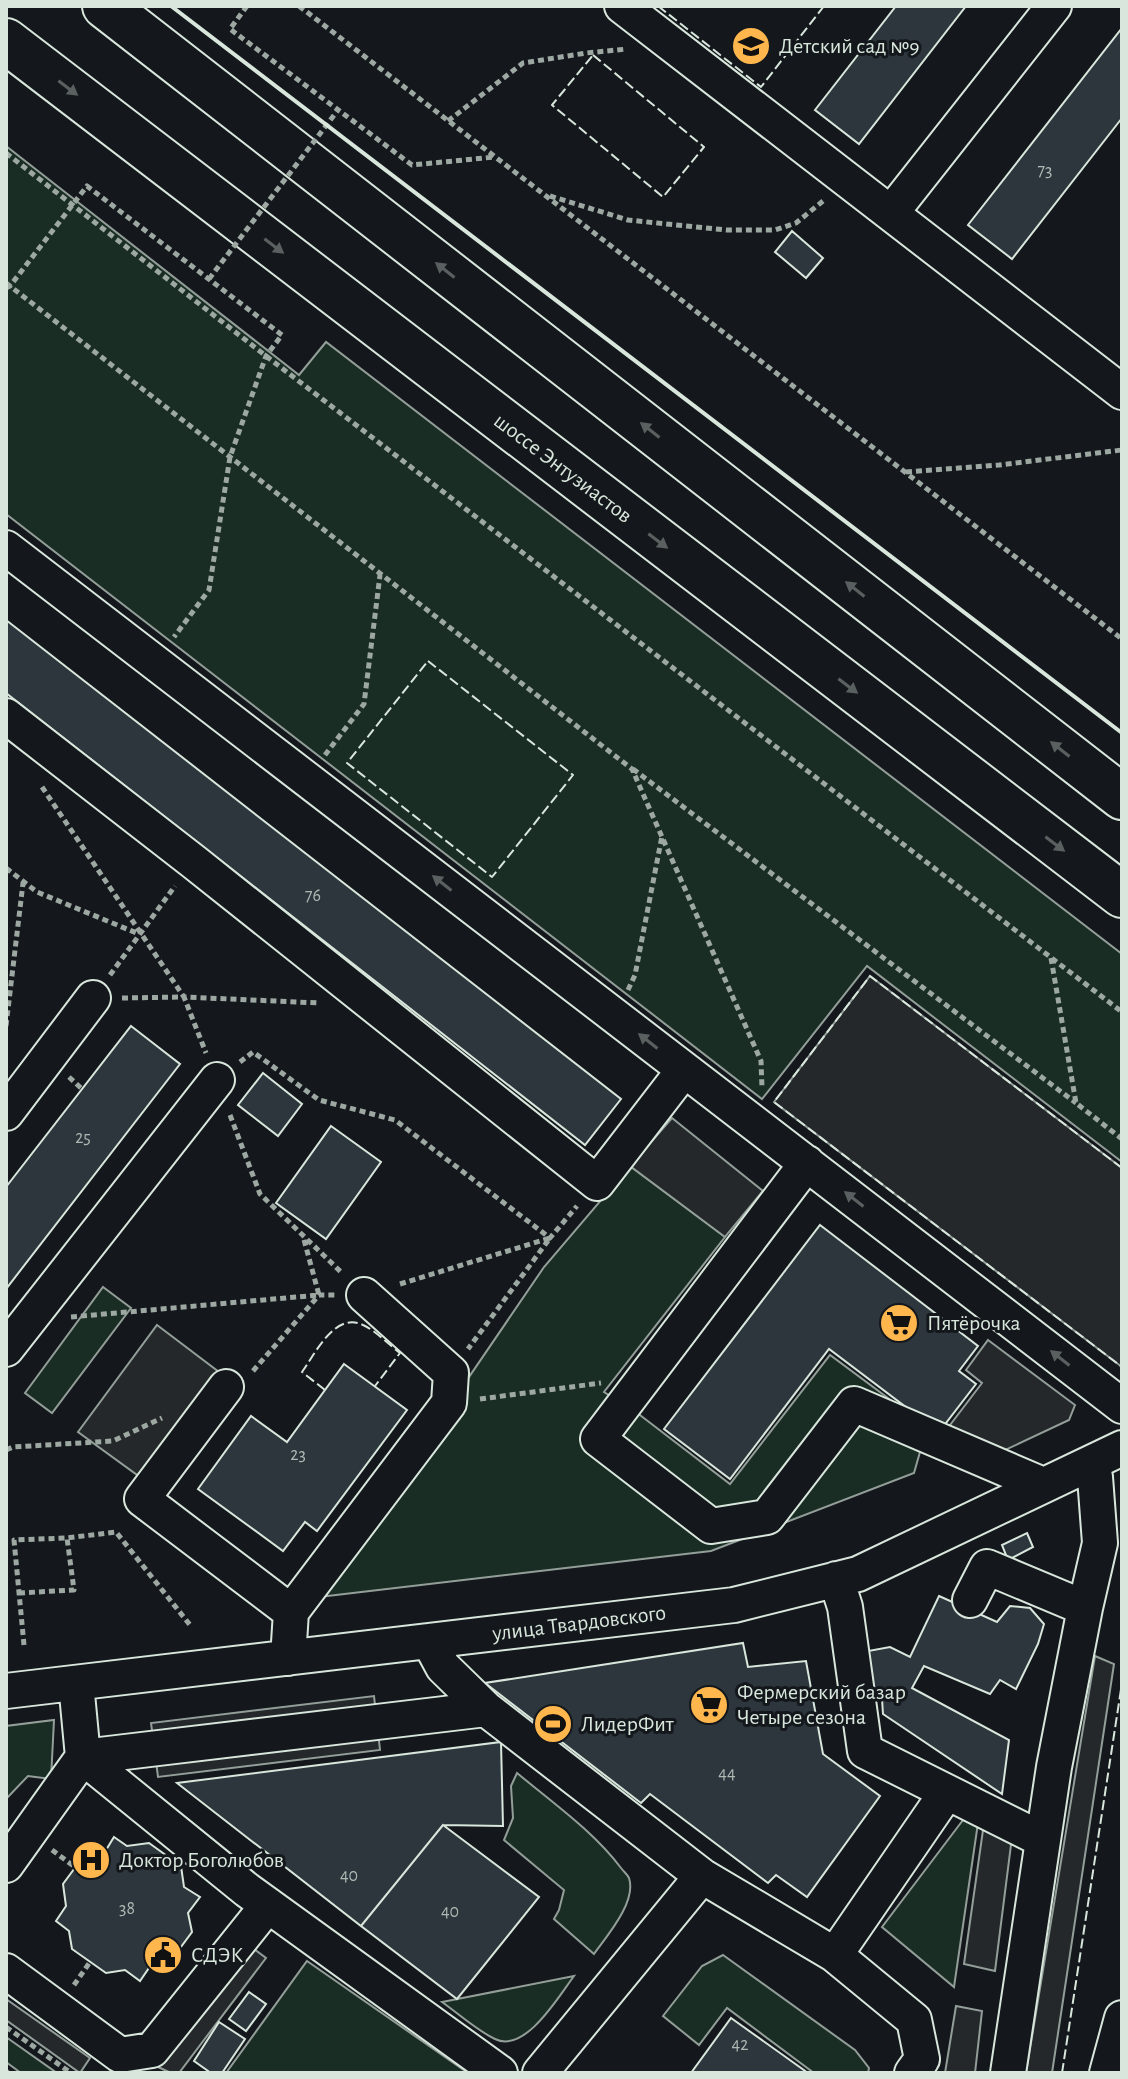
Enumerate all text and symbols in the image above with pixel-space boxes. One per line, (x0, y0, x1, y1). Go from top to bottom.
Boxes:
school or university icon: Детский сад №9 (730, 25, 772, 67)
place label: Детский сад №9 (779, 35, 920, 57)
one-way arrow (58, 80, 78, 96)
house number: 73 (1038, 162, 1052, 180)
one-way arrow (264, 238, 284, 254)
one-way arrow (435, 263, 455, 279)
street label: шоссе Энтузиастов (490, 409, 636, 527)
one-way arrow (640, 422, 660, 438)
one-way arrow (648, 533, 668, 549)
one-way arrow (845, 582, 865, 598)
one-way arrow (838, 678, 858, 694)
one-way arrow (1050, 741, 1070, 758)
one-way arrow (1045, 835, 1065, 851)
one-way arrow (432, 875, 452, 891)
house number: 76 (305, 887, 321, 905)
one-way arrow (638, 1034, 658, 1050)
house number: 25 (75, 1129, 91, 1147)
one-way arrow (844, 1192, 864, 1208)
supermarket icon: Пятёрочка (878, 1302, 920, 1344)
place label: Пятёрочка (927, 1312, 1021, 1334)
one-way arrow (1050, 1350, 1070, 1367)
house number: 23 (290, 1446, 306, 1464)
street label: улица Твардовского (490, 1601, 667, 1645)
place label: Фермерский базар Четыре сезона (737, 1681, 906, 1728)
supermarket icon: Фермерский базар Четыре сезона (688, 1684, 730, 1726)
sports icon: ЛидерФит (532, 1703, 574, 1745)
place label: ЛидерФит (581, 1713, 675, 1735)
house number: 44 (718, 1765, 736, 1783)
hospital icon: Доктор Боголюбов (70, 1839, 112, 1881)
place label: Доктор Боголюбов (119, 1849, 284, 1871)
house number: 40 (340, 1867, 358, 1885)
house number: 38 (119, 1900, 135, 1918)
house number: 40 (441, 1903, 459, 1921)
public building icon: СДЭК (142, 1934, 184, 1976)
place label: СДЭК (191, 1944, 243, 1966)
house number: 42 (732, 2036, 748, 2054)

